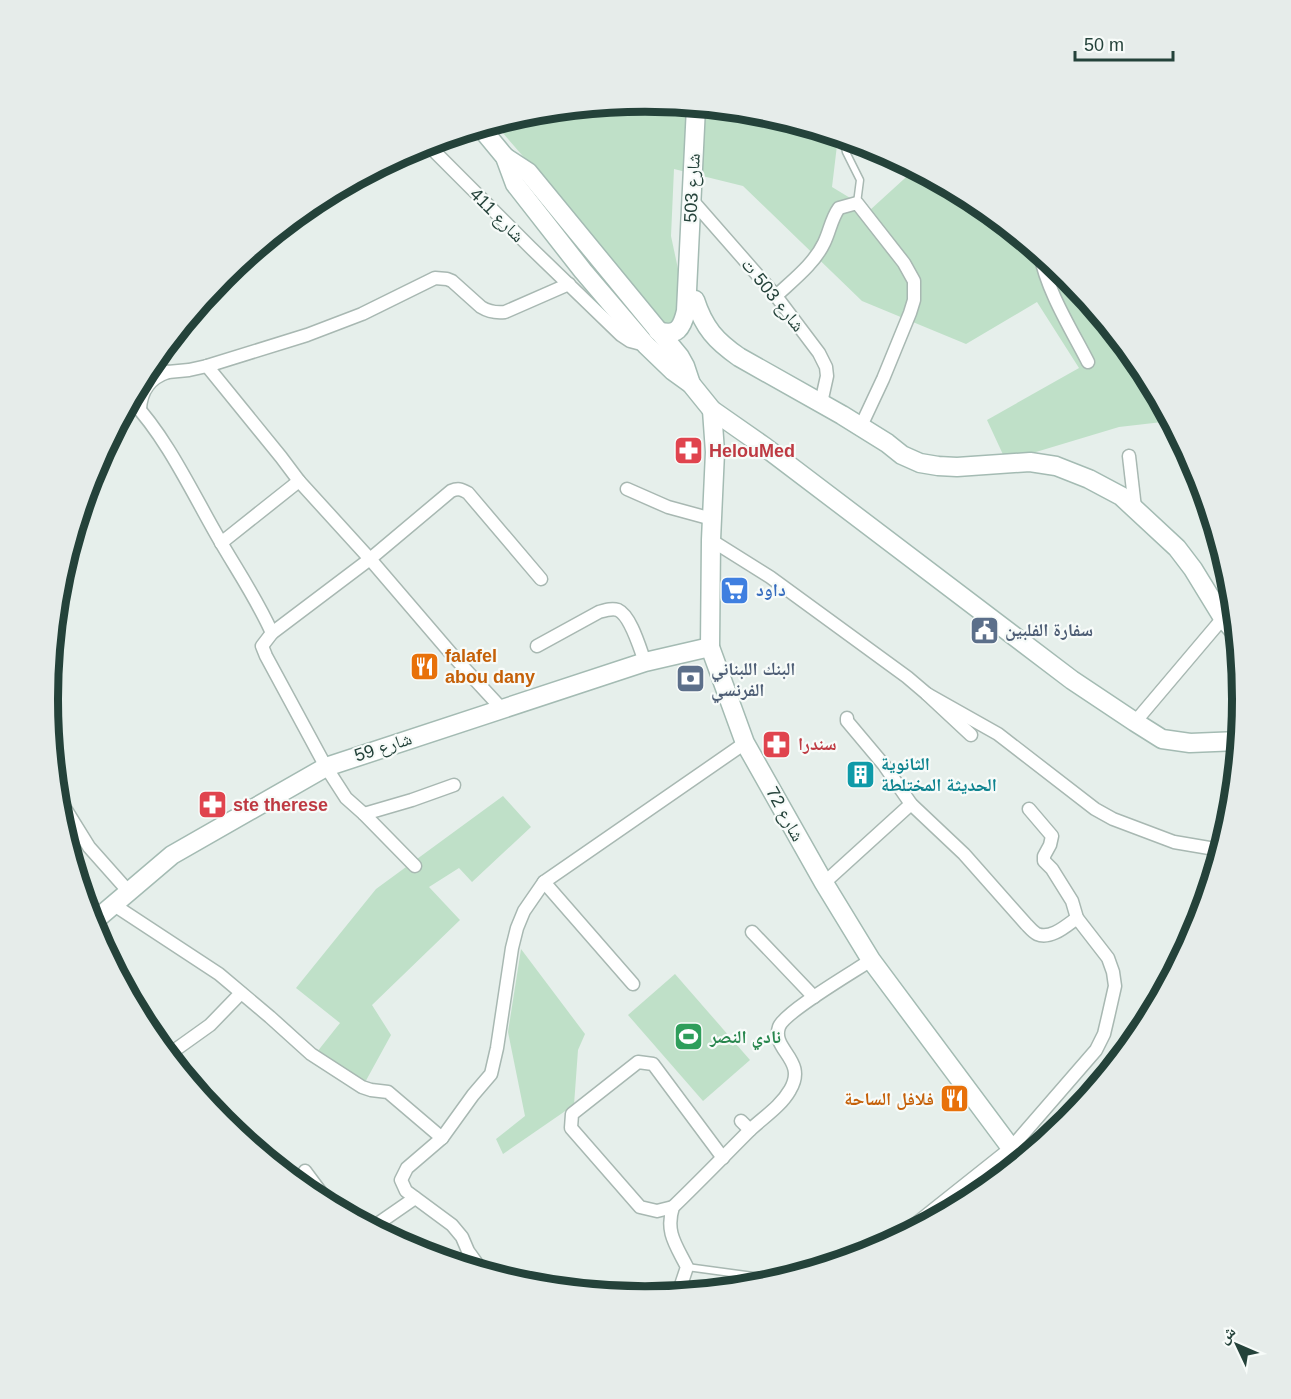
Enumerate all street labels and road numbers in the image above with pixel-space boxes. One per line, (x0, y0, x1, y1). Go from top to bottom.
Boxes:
street label: شارع 503 (680, 153, 705, 223)
street label: شارع 411 (465, 184, 528, 247)
street label: شارع 503 ت (737, 254, 809, 336)
street label: شارع 59 (352, 728, 415, 767)
street label: شارع 72 (761, 783, 808, 845)

